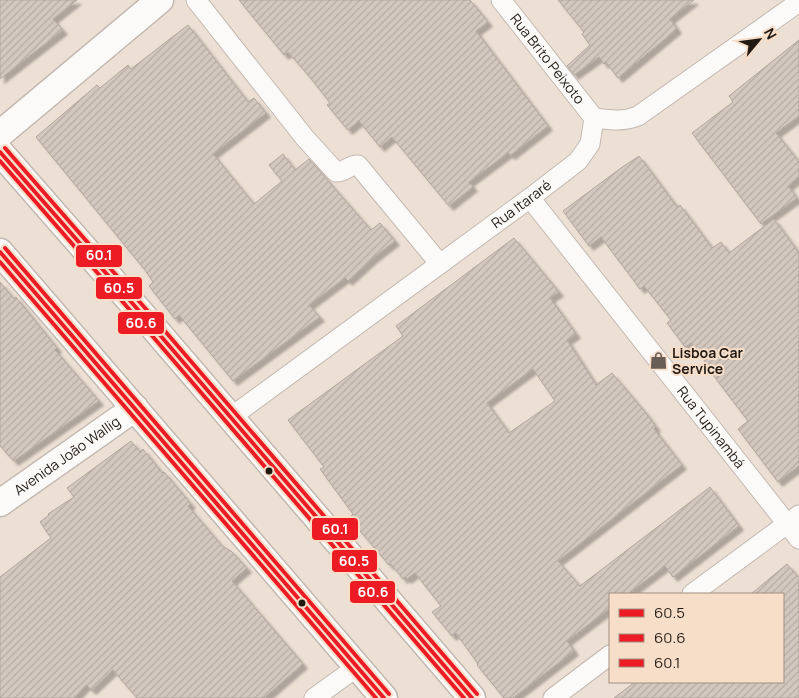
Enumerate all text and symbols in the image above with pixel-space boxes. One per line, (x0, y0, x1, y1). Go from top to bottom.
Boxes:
street label: Rua Brito Peixoto (506, 10, 589, 108)
north arrow (734, 15, 784, 65)
text: N (760, 24, 782, 42)
street label: Rua Itararé (487, 175, 555, 232)
line badge: 60.1 (75, 244, 123, 268)
text: 60.1 (86, 245, 112, 264)
line badge: 60.5 (95, 276, 143, 300)
text: 60.5 (104, 278, 134, 297)
line badge: 60.6 (117, 311, 165, 335)
text: 60.6 (126, 313, 156, 332)
place label: Lisboa Car Service (672, 343, 744, 378)
shop icon: Lisboa Car Service (648, 351, 668, 371)
street label: Rua Tupinambá (673, 382, 749, 472)
street label: Avenida João Wallig (10, 411, 124, 499)
unlabelled marker (264, 466, 274, 476)
line badge: 60.1 (311, 517, 359, 541)
text: 60.1 (322, 519, 348, 538)
line badge: 60.5 (331, 549, 378, 573)
text: 60.5 (339, 551, 369, 570)
line badge: 60.6 (349, 580, 396, 604)
text: 60.6 (358, 582, 388, 601)
legend (609, 593, 784, 683)
unlabelled marker (297, 598, 307, 608)
text: 60.5 (654, 602, 685, 623)
text: 60.6 (654, 627, 686, 648)
text: 60.1 (654, 652, 680, 673)

